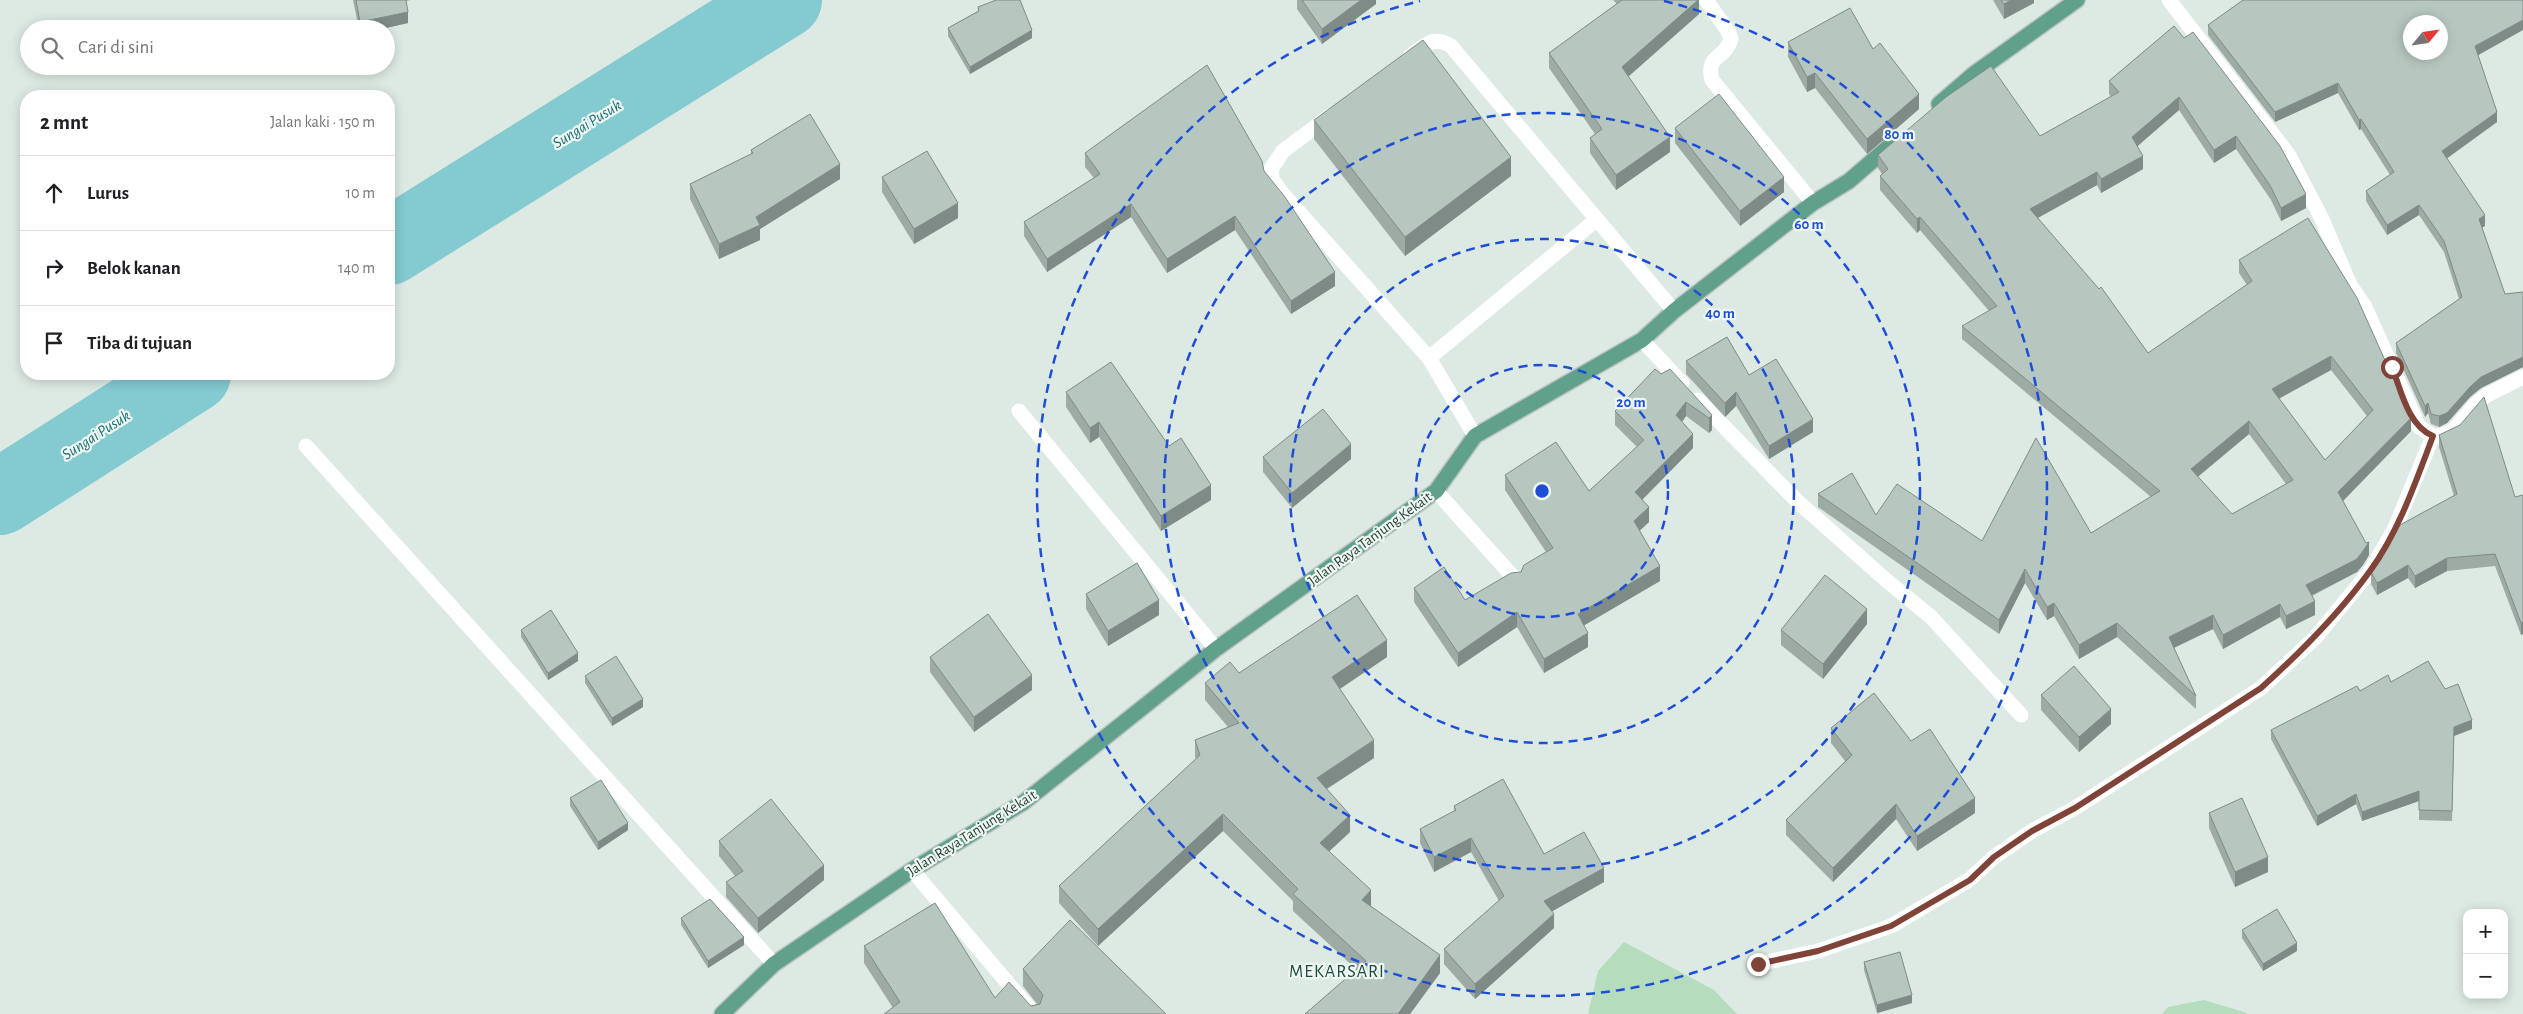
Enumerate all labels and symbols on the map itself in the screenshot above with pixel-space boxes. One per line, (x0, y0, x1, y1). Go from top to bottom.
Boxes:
north arrow (2403, 15, 2448, 60)
water label: Sungai Pusuk (550, 97, 624, 151)
text: 80 m (1884, 127, 1914, 142)
text: 60 m (1794, 217, 1824, 232)
text: 40 m (1705, 306, 1735, 321)
route start (2381, 356, 2404, 379)
text: 20 m (1616, 395, 1646, 410)
water label: Sungai Pusuk (59, 407, 133, 463)
centre of rings (1533, 482, 1551, 500)
street label: Jalan Raya Tanjung Kekait (1305, 489, 1435, 589)
street label: Jalan Raya Tanjung Kekait (905, 787, 1039, 879)
route end (1747, 953, 1770, 976)
district label: MEKARSARI (1289, 963, 1385, 981)

